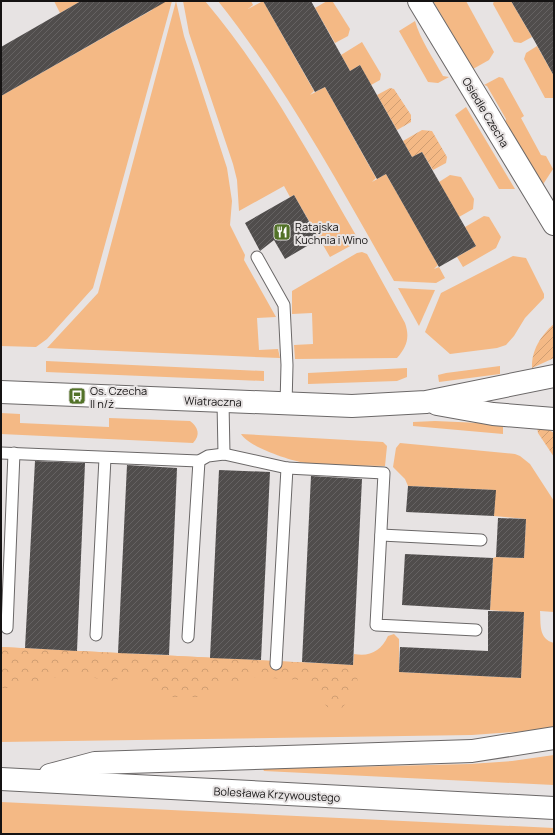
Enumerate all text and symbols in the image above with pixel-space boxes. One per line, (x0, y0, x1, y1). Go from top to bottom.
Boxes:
street label: Osiedle Czecha (459, 74, 513, 150)
place label: Ratajska Kuchnia i Wino (295, 219, 369, 247)
restaurant icon: Ratajska Kuchnia i Wino (272, 222, 292, 242)
place label: Os. Czecha II n/ż (90, 383, 147, 411)
bus stop icon: Os. Czecha II n/ż (67, 386, 87, 406)
street label: Wiatraczna (184, 392, 242, 410)
street label: Bolesława Krzywoustego (213, 783, 341, 805)

